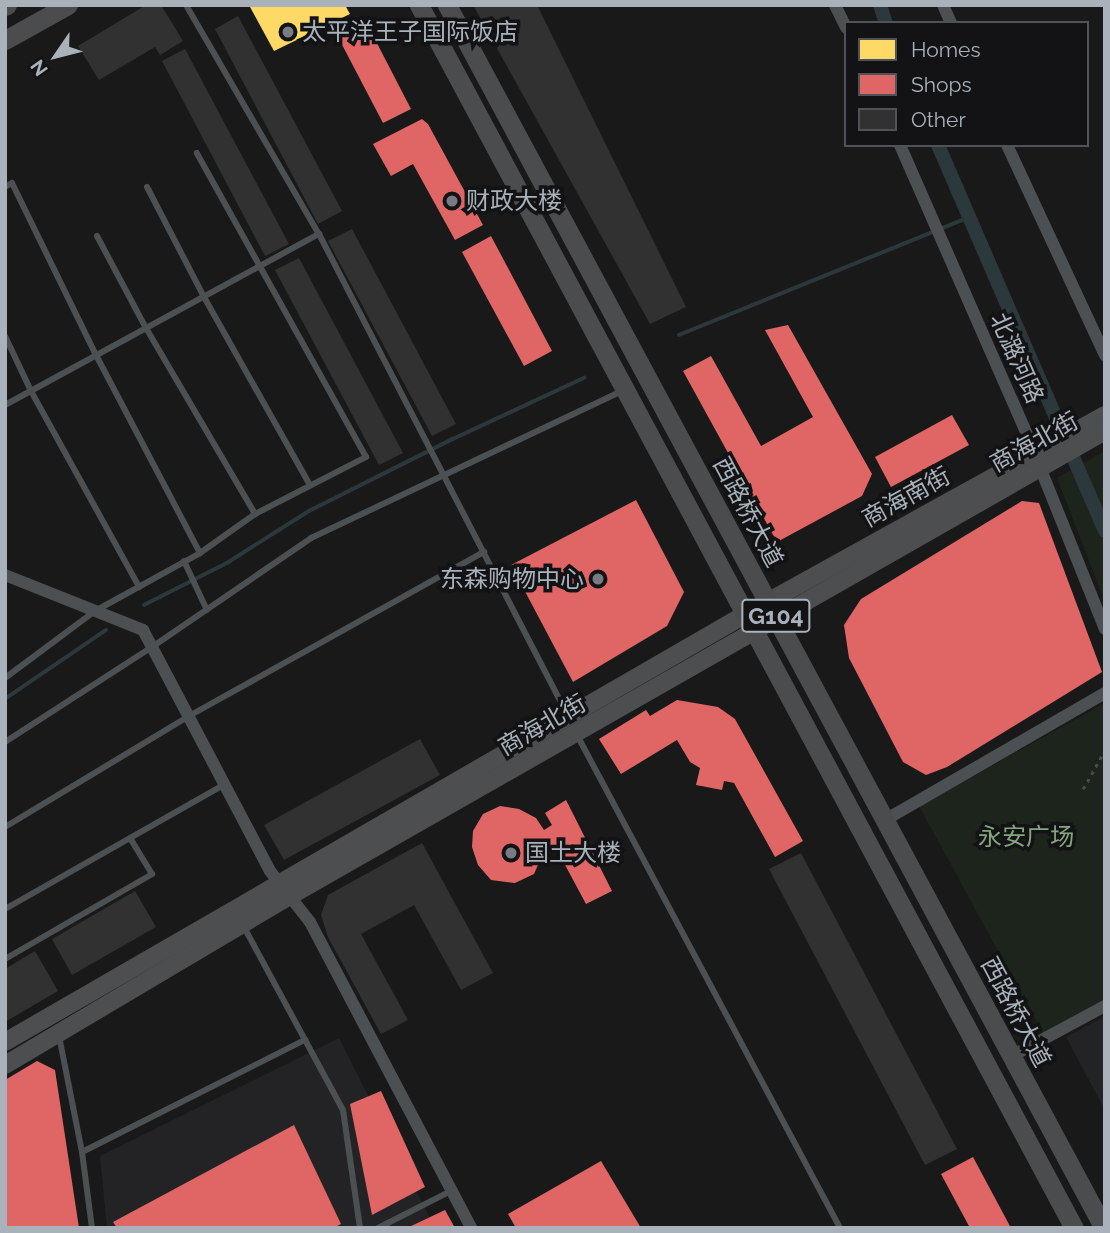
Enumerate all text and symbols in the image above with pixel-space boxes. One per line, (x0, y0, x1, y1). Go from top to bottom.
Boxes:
place label: 太平洋王子国际饭店 (302, 18, 518, 46)
north arrow (21, 21, 91, 91)
legend (844, 21, 1089, 147)
marker: 太平洋王子国际饭店 (280, 24, 296, 40)
text: Homes (911, 37, 981, 62)
text: N (26, 56, 52, 80)
text: Shops (911, 72, 972, 97)
text: Other (911, 107, 966, 132)
place label: 财政大楼 (466, 187, 562, 215)
marker: 财政大楼 (444, 193, 460, 209)
street label: 北潞河路 (984, 308, 1050, 408)
street label: 商海北街 (985, 406, 1083, 478)
street label: 西路桥大道 (707, 452, 789, 572)
street label: 商海南街 (857, 461, 955, 533)
place label: 东森购物中心 (440, 565, 584, 593)
marker: 东森购物中心 (590, 571, 606, 587)
road number: G104 (741, 596, 811, 636)
street label: 商海北街 (493, 689, 591, 761)
park label: 永安广场 (978, 823, 1074, 851)
place label: 国土大楼 (525, 839, 621, 867)
marker: 国土大楼 (503, 845, 519, 861)
street label: 西路桥大道 (975, 952, 1057, 1072)

